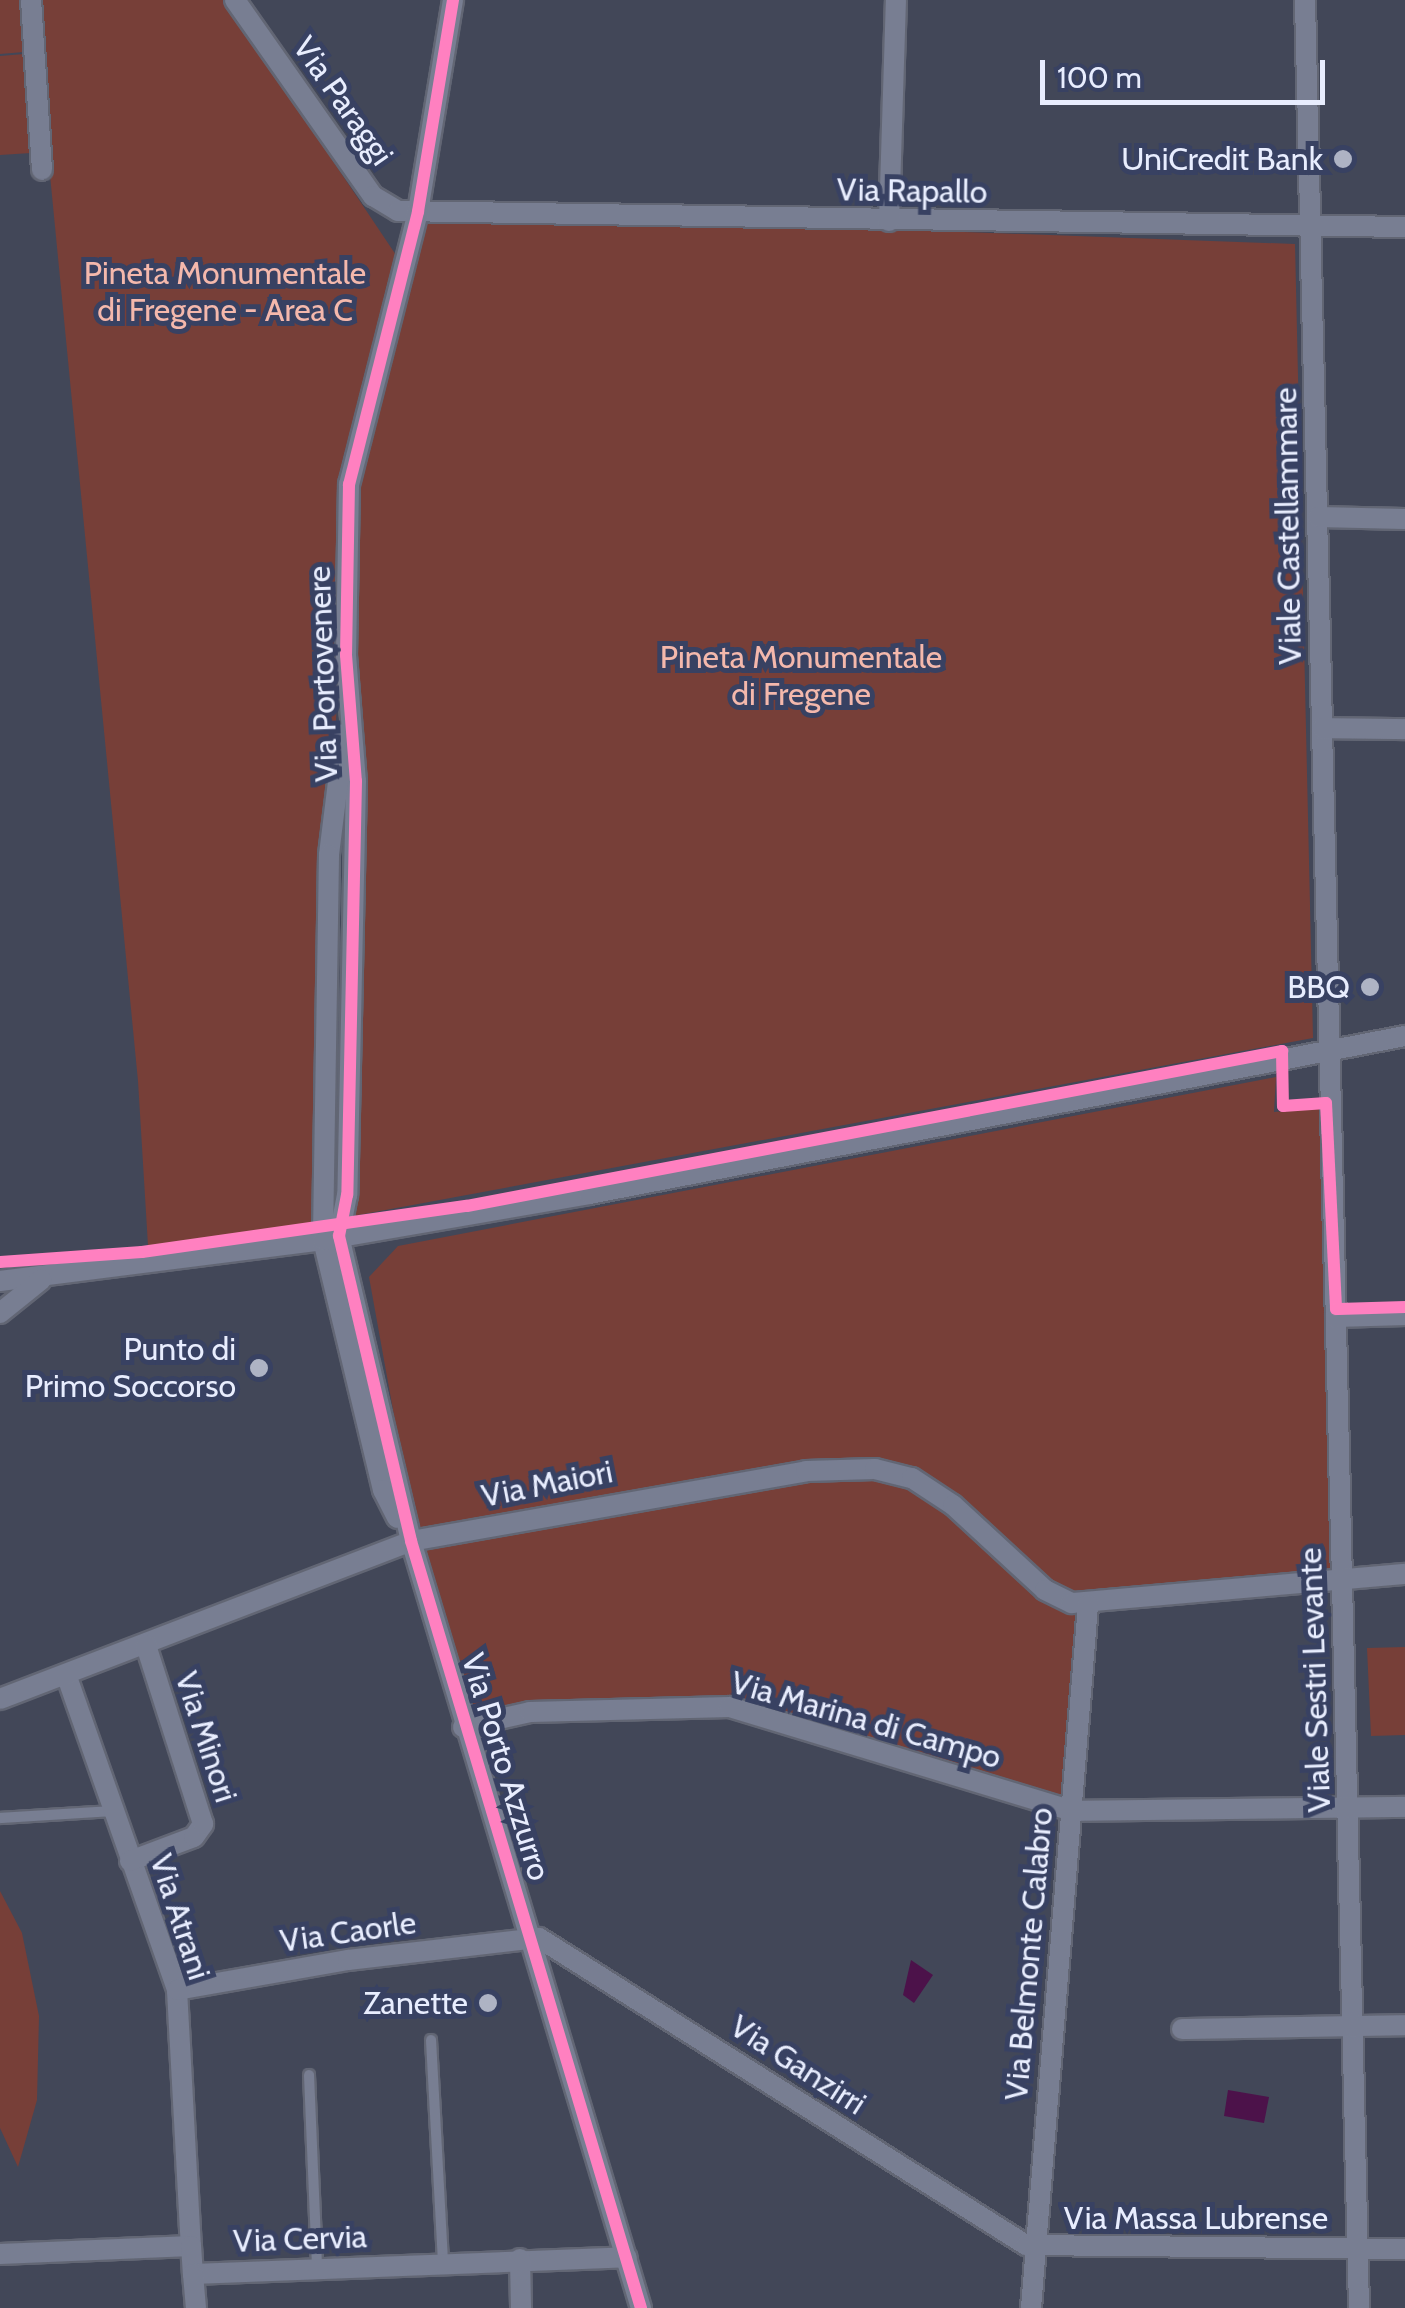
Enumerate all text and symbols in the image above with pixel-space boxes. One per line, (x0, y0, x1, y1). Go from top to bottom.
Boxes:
street label: Via Paraggi (285, 29, 401, 173)
scale bar (1045, 40, 1330, 102)
text: 100 m (1057, 59, 1142, 96)
place label: UniCredit Bank (1121, 140, 1323, 178)
marker: UniCredit Bank (1332, 148, 1354, 170)
street label: Via Rapallo (836, 170, 988, 212)
park label: Pineta Monumentale di Fregene - Area C (84, 255, 366, 330)
street label: Viale Castellammare (1266, 387, 1310, 665)
street label: Via Portovenere (300, 565, 346, 783)
park label: Pineta Monumentale di Fregene (660, 639, 942, 714)
place label: BBQ (1287, 968, 1350, 1006)
marker: BBQ (1359, 976, 1381, 998)
place label: Punto di Primo Soccorso (25, 1331, 236, 1406)
marker: Punto di Primo Soccorso (246, 1355, 272, 1381)
street label: Via Maiori (478, 1452, 616, 1516)
street label: Viale Sestri Levante (1291, 1547, 1339, 1813)
street label: Via Porto Azzurro (453, 1649, 559, 1885)
street label: Via Marina di Campo (727, 1663, 1005, 1777)
street label: Via Minori (167, 1667, 245, 1807)
street label: Via Belmonte Calabro (997, 1806, 1061, 2102)
street label: Via Atrani (142, 1849, 218, 1985)
street label: Via Caorle (278, 1903, 418, 1961)
place label: Zanette (363, 1984, 468, 2022)
marker: Zanette (477, 1992, 499, 2014)
street label: Via Ganzirri (723, 2007, 873, 2123)
street label: Via Massa Lubrense (1064, 2199, 1328, 2237)
street label: Via Cervia (232, 2217, 368, 2261)

